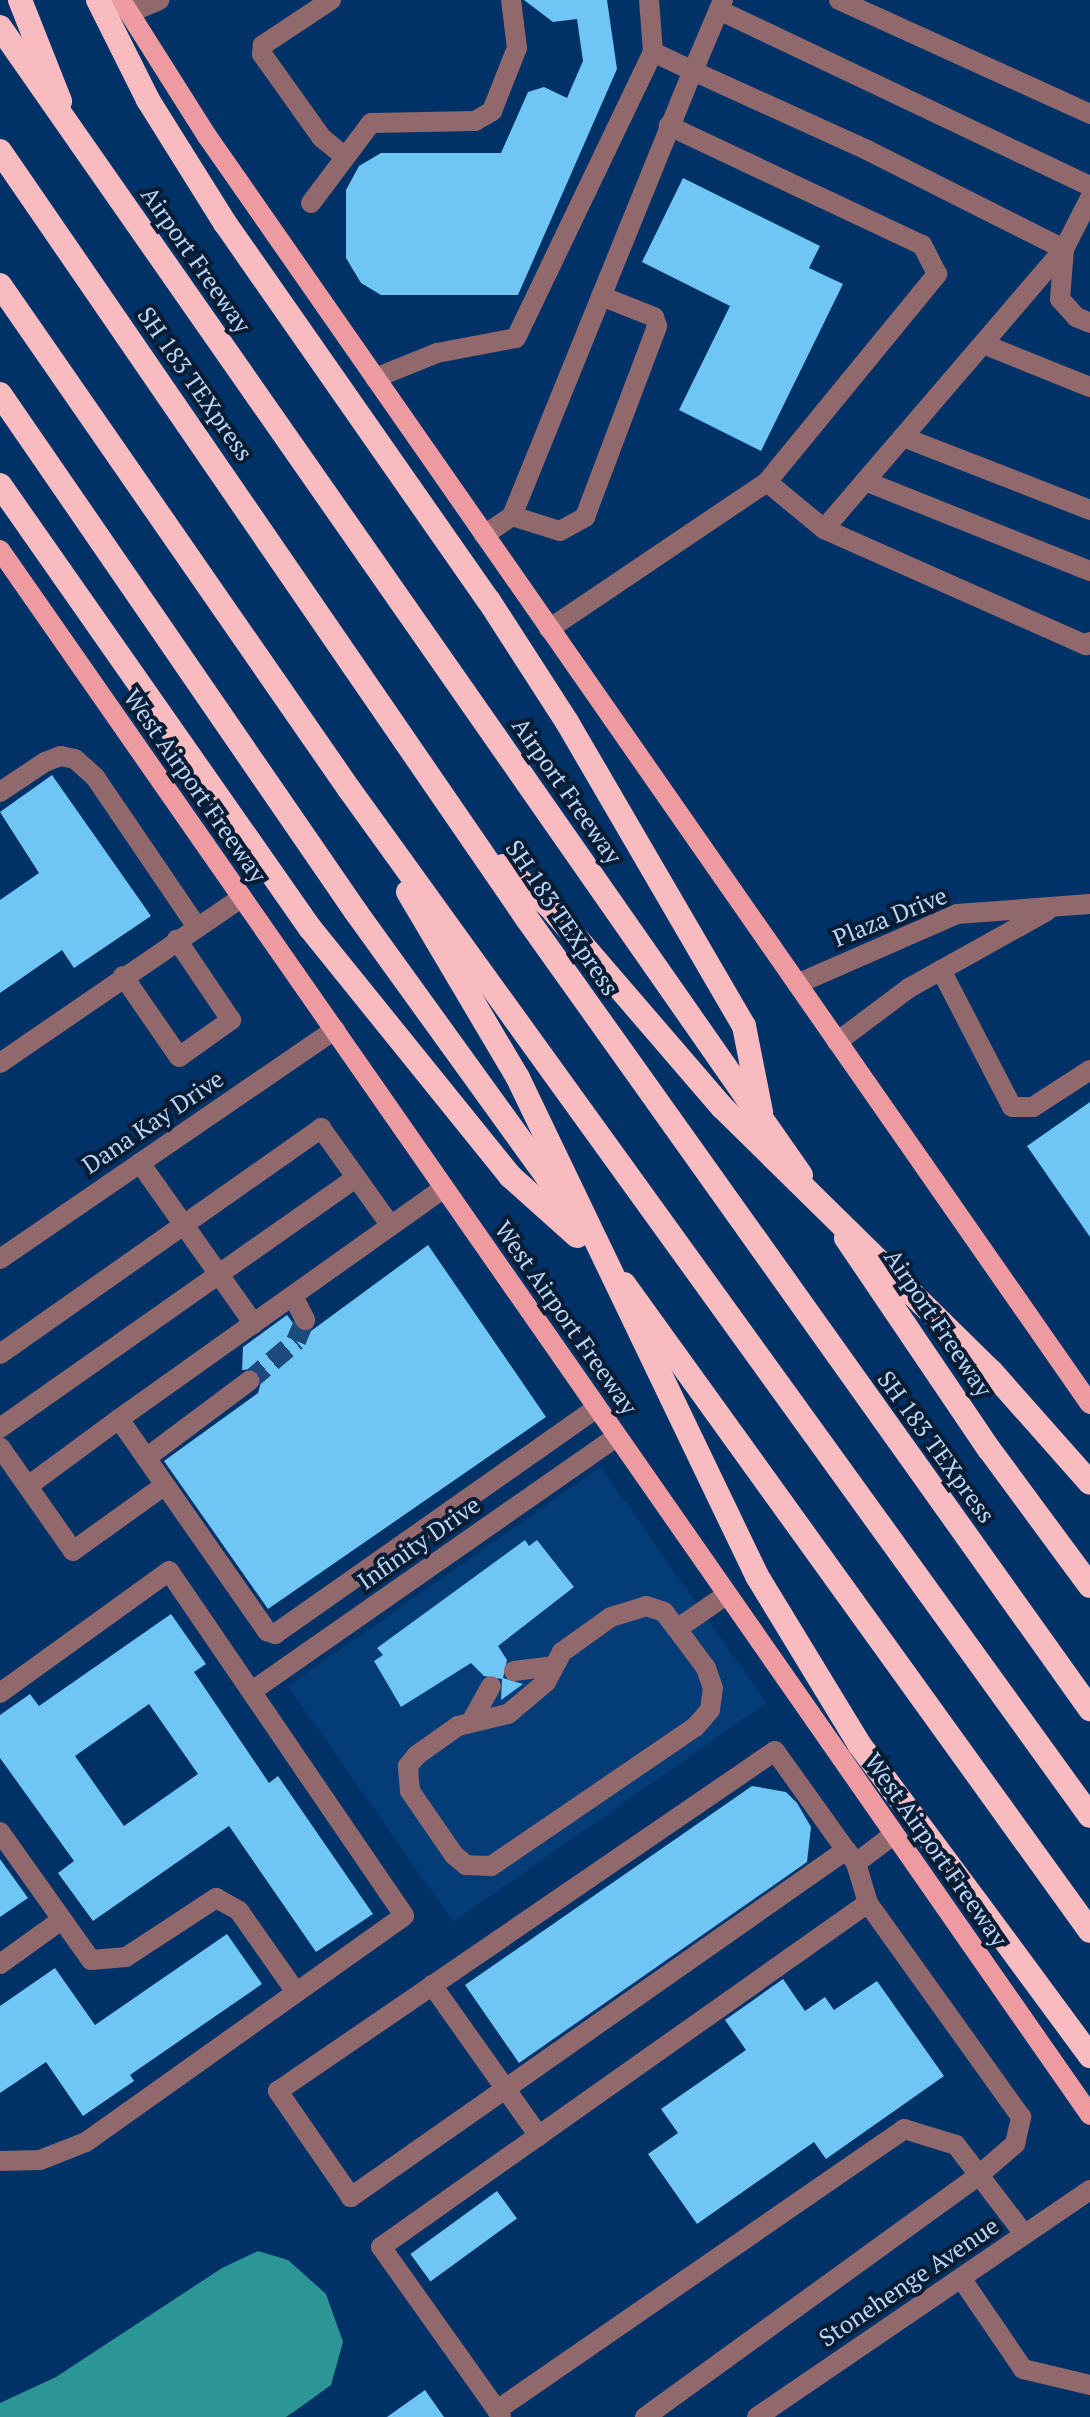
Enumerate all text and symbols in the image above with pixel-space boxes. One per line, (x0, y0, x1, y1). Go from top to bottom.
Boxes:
street label: Airport Freeway (135, 181, 257, 339)
street label: SH 183 TEXpress (131, 302, 259, 466)
street label: West Airport Freeway (117, 684, 273, 888)
street label: Airport Freeway (506, 712, 628, 870)
street label: SH 183 TEXpress (499, 835, 625, 1001)
street label: Plaza Drive (829, 881, 951, 953)
street label: Dana Kay Drive (77, 1064, 229, 1180)
street label: West Airport Freeway (488, 1216, 644, 1420)
street label: Airport Freeway (878, 1244, 998, 1402)
street label: SH 183 TEXpress (871, 1365, 1001, 1529)
street label: Infinity Drive (352, 1490, 486, 1596)
street label: West Airport Freeway (858, 1748, 1014, 1952)
street label: Stonehenge Avenue (814, 2211, 1004, 2353)

